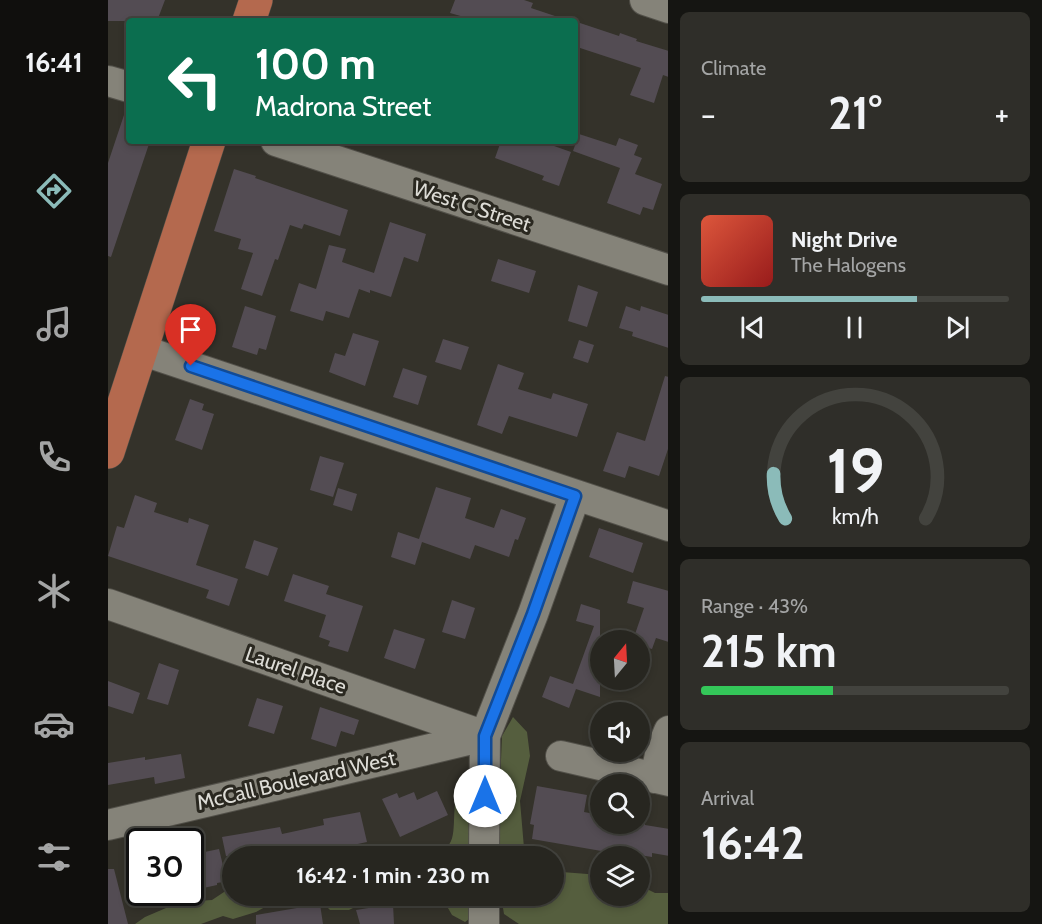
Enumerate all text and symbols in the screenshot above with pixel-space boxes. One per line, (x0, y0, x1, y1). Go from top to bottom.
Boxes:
text: 100 m (255, 38, 376, 90)
icon: left (156, 42, 234, 120)
text: 16:41 (25, 46, 83, 79)
text: Climate (701, 56, 766, 80)
text: 21° (828, 86, 882, 140)
text: Madrona Street (255, 90, 431, 123)
text: − (701, 94, 716, 134)
text: + (994, 94, 1009, 134)
icon: directions (33, 170, 75, 212)
street label: West C Street (410, 175, 534, 237)
text: Night Drive (791, 226, 897, 253)
text: The Halogens (791, 253, 906, 277)
icon: music (33, 303, 75, 345)
pin (165, 304, 216, 366)
icon: previous (736, 311, 769, 344)
icon: pause (838, 311, 871, 344)
icon: next (941, 311, 974, 344)
icon: arrive (174, 313, 207, 346)
text: 19 (826, 433, 884, 509)
icon: phone (33, 436, 75, 478)
text: km/h (832, 503, 878, 529)
icon: climate (33, 570, 75, 612)
text: Range · 43% (701, 594, 808, 618)
text: 215 km (701, 624, 837, 678)
north arrow (590, 630, 650, 690)
map controls (590, 630, 650, 906)
street label: Laurel Place (242, 641, 350, 699)
button: sound (590, 702, 650, 762)
icon: car (33, 703, 75, 745)
street label: McCall Boulevard West (194, 745, 398, 815)
position arrow (453, 764, 517, 828)
button: search (590, 774, 650, 834)
text: Arrival (701, 786, 754, 810)
text: 16:42 (701, 816, 805, 870)
speed limit sign: 30 (126, 828, 204, 906)
icon: filters (33, 836, 75, 878)
button: layers (590, 846, 650, 906)
text: 16:42 · 1 min · 230 m (296, 862, 490, 889)

